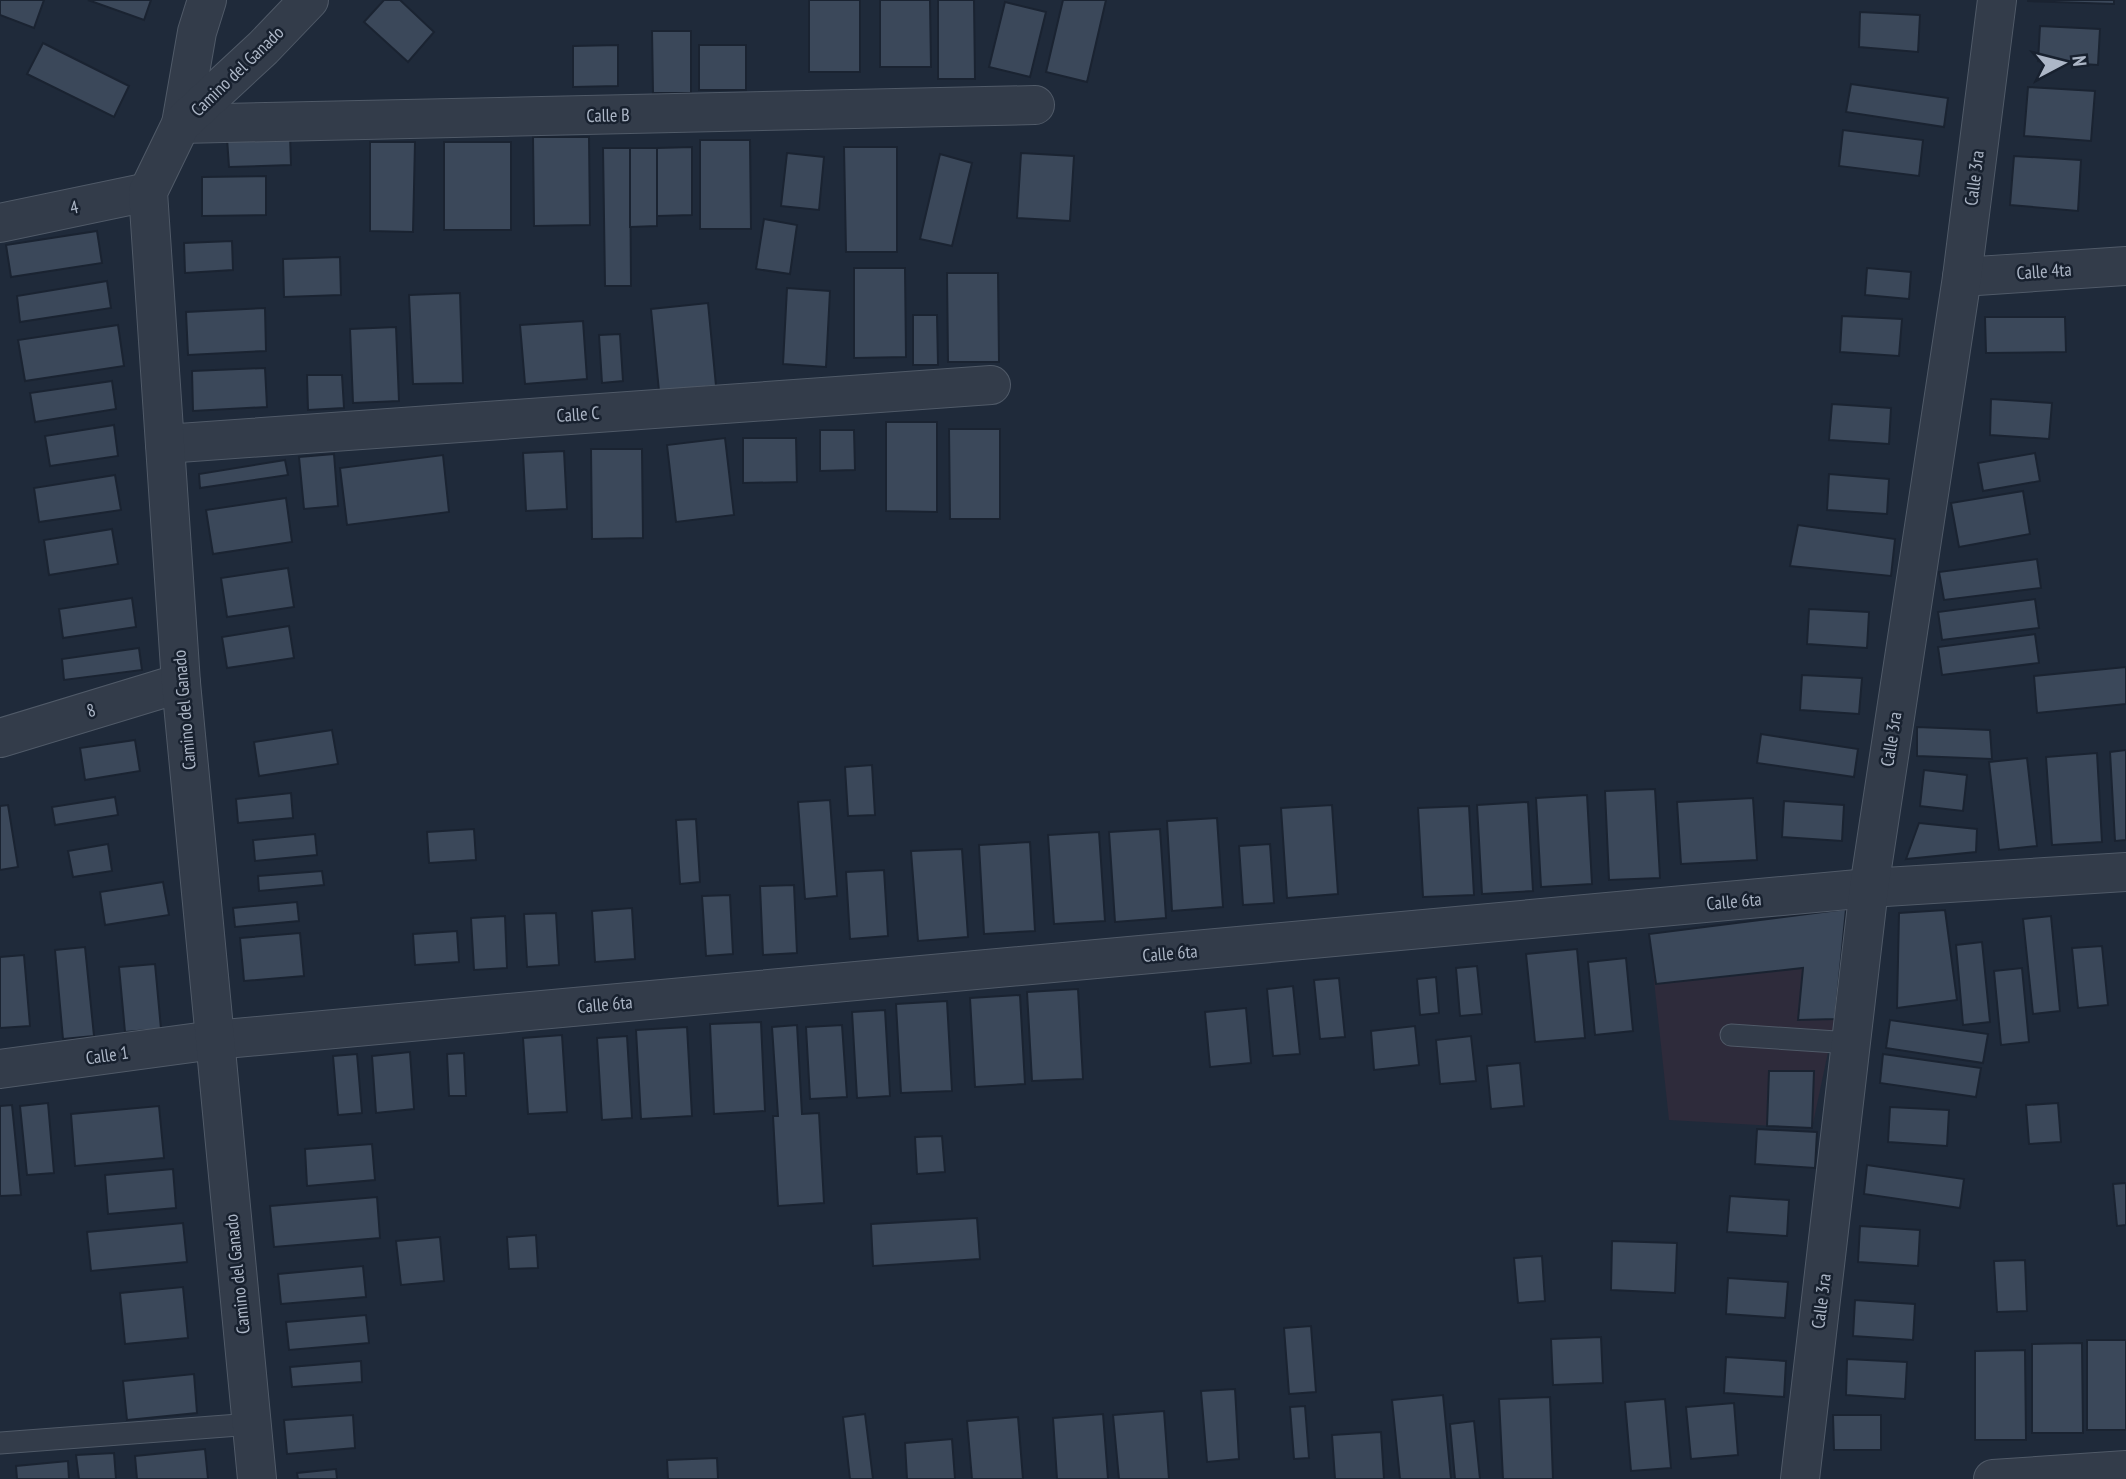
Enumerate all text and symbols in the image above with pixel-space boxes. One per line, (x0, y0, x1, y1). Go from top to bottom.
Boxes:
street label: Camino del Ganado (186, 21, 288, 121)
north arrow (2028, 28, 2098, 98)
text: N (2067, 54, 2092, 67)
street label: Calle B (586, 103, 630, 127)
street label: Calle 3ra (1959, 149, 1989, 207)
street label: 4 (68, 195, 80, 219)
street label: Calle 4ta (2016, 258, 2072, 284)
street label: Calle C (556, 401, 600, 427)
street label: Camino del Ganado (167, 649, 201, 771)
street label: 8 (84, 698, 98, 722)
street label: Calle 3ra (1875, 710, 1907, 768)
street label: Calle 6ta (1706, 887, 1762, 915)
street label: Calle 6ta (1142, 939, 1198, 967)
street label: Calle 6ta (577, 990, 633, 1018)
street label: Calle 1 (84, 1041, 130, 1069)
street label: Camino del Ganado (219, 1213, 255, 1335)
street label: Calle 3ra (1806, 1272, 1836, 1330)

